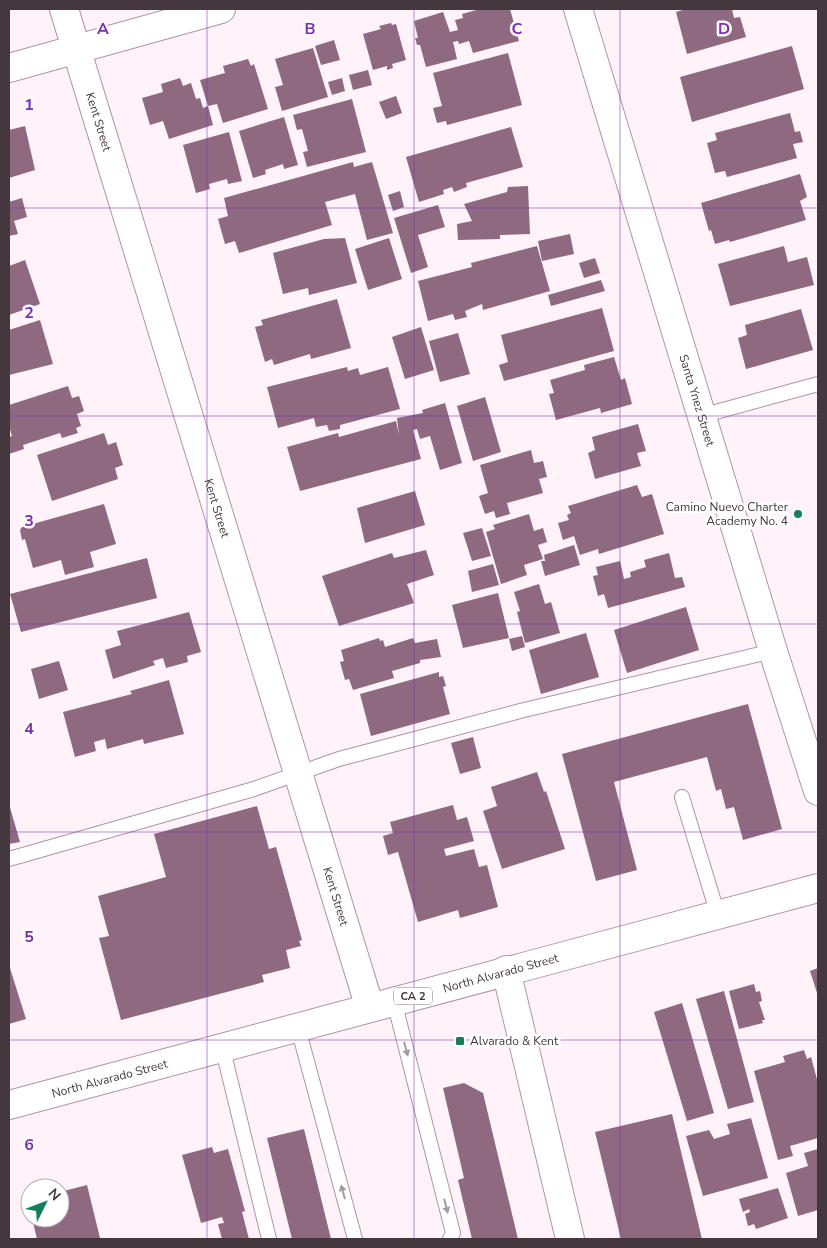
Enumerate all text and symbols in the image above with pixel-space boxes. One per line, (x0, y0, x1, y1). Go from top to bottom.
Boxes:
text: A (97, 18, 109, 40)
text: B (304, 18, 316, 40)
text: C (512, 18, 523, 40)
text: D (718, 18, 730, 40)
street label: Kent Street (82, 90, 115, 154)
text: 1 (24, 94, 34, 116)
text: 2 (24, 302, 34, 324)
street label: Santa Ynez Street (675, 353, 719, 449)
street label: Kent Street (200, 477, 234, 540)
place label: Camino Nuevo Charter Academy No. 4 (666, 499, 789, 529)
marker: Camino Nuevo Charter Academy No. 4 (792, 508, 804, 520)
text: 3 (24, 510, 34, 532)
text: 4 (24, 718, 34, 740)
street label: Kent Street (319, 865, 353, 928)
text: 5 (24, 926, 34, 948)
street label: North Alvarado Street (441, 950, 561, 997)
road number: CA 2 (394, 988, 432, 1004)
place label: Alvarado & Kent (470, 1033, 559, 1049)
marker: Alvarado & Kent (454, 1035, 466, 1047)
one-way arrow (403, 1041, 411, 1056)
street label: North Alvarado Street (50, 1055, 170, 1102)
text: 6 (24, 1134, 34, 1156)
north arrow (20, 1178, 70, 1228)
text: N (44, 1184, 65, 1205)
one-way arrow (338, 1185, 346, 1200)
one-way arrow (443, 1199, 451, 1214)

